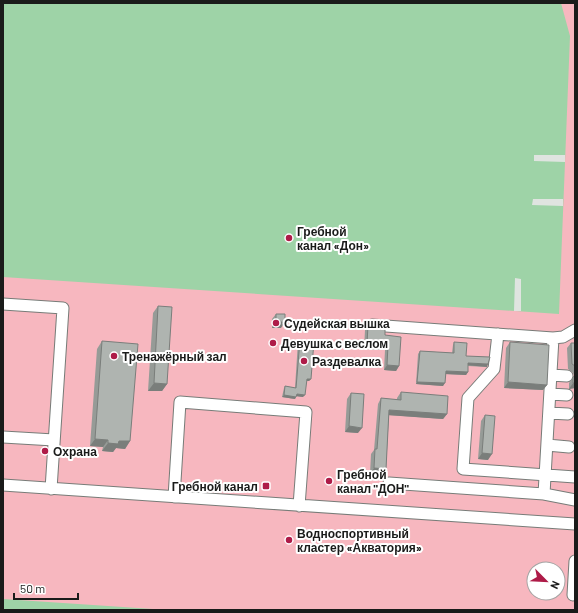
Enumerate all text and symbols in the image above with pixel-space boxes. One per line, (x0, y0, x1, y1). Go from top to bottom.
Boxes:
place label: Гребной канал «Дон» (297, 224, 369, 253)
marker: Гребной канал «Дон» (284, 233, 294, 243)
place label: Судейская вышка (284, 316, 390, 331)
marker: Судейская вышка (271, 318, 281, 328)
place label: Девушка с веслом (281, 336, 388, 351)
marker: Девушка с веслом (268, 338, 278, 348)
place label: Тренажёрный зал (122, 349, 227, 364)
marker: Тренажёрный зал (109, 351, 119, 361)
place label: Раздевалка (312, 354, 381, 369)
marker: Раздевалка (299, 356, 309, 366)
place label: Охрана (53, 444, 97, 459)
marker: Охрана (40, 446, 50, 456)
place label: Гребной канал "ДОН" (337, 467, 409, 496)
marker: Гребной канал "ДОН" (324, 476, 334, 486)
place label: Гребной канал (172, 479, 258, 494)
marker: Гребной канал (261, 481, 271, 491)
place label: Водноспортивный кластер «Акватория» (297, 526, 422, 555)
marker: Водноспортивный кластер «Акватория» (284, 535, 294, 545)
north arrow (526, 561, 566, 601)
scale bar (14, 575, 78, 601)
text: N (548, 579, 563, 591)
text: 50 m (20, 581, 45, 595)

